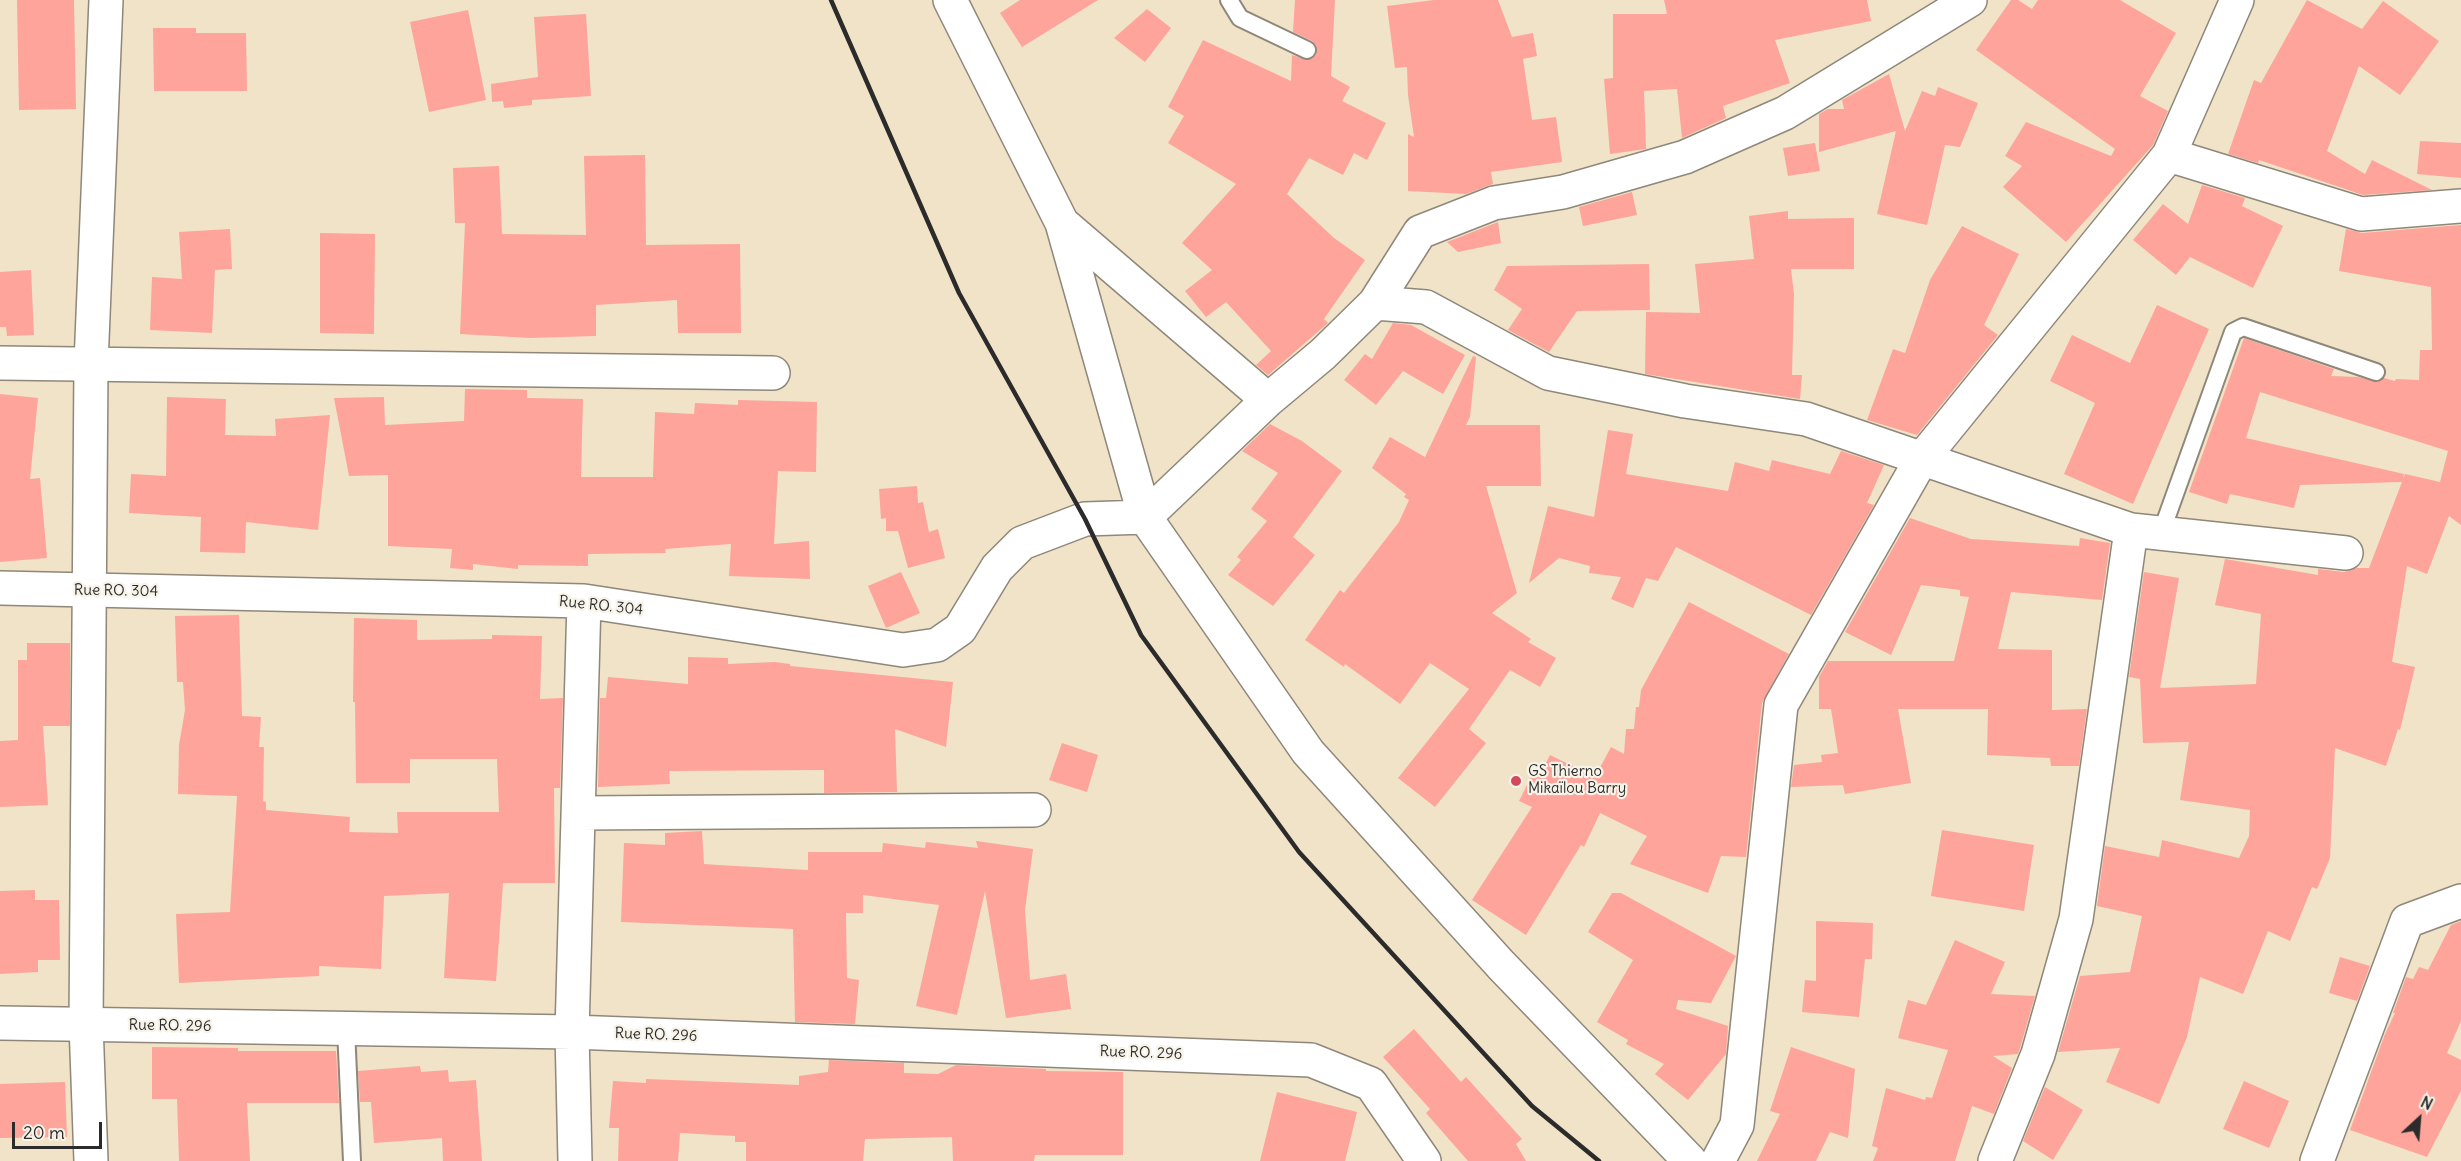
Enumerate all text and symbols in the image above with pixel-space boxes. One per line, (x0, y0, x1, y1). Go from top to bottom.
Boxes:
street label: Rue RO. 304 (74, 581, 158, 601)
street label: Rue RO. 304 (558, 593, 644, 619)
place label: GS Thierno Mikaïlou Barry (1528, 763, 1626, 798)
marker: GS Thierno Mikaïlou Barry (1509, 774, 1523, 788)
street label: Rue RO. 296 (128, 1016, 212, 1036)
street label: Rue RO. 296 (614, 1025, 698, 1045)
street label: Rue RO. 296 (1099, 1043, 1183, 1063)
north arrow (2389, 1089, 2449, 1149)
text: N (2418, 1091, 2436, 1114)
scale bar (15, 1110, 105, 1148)
text: 20 m (23, 1121, 65, 1144)

